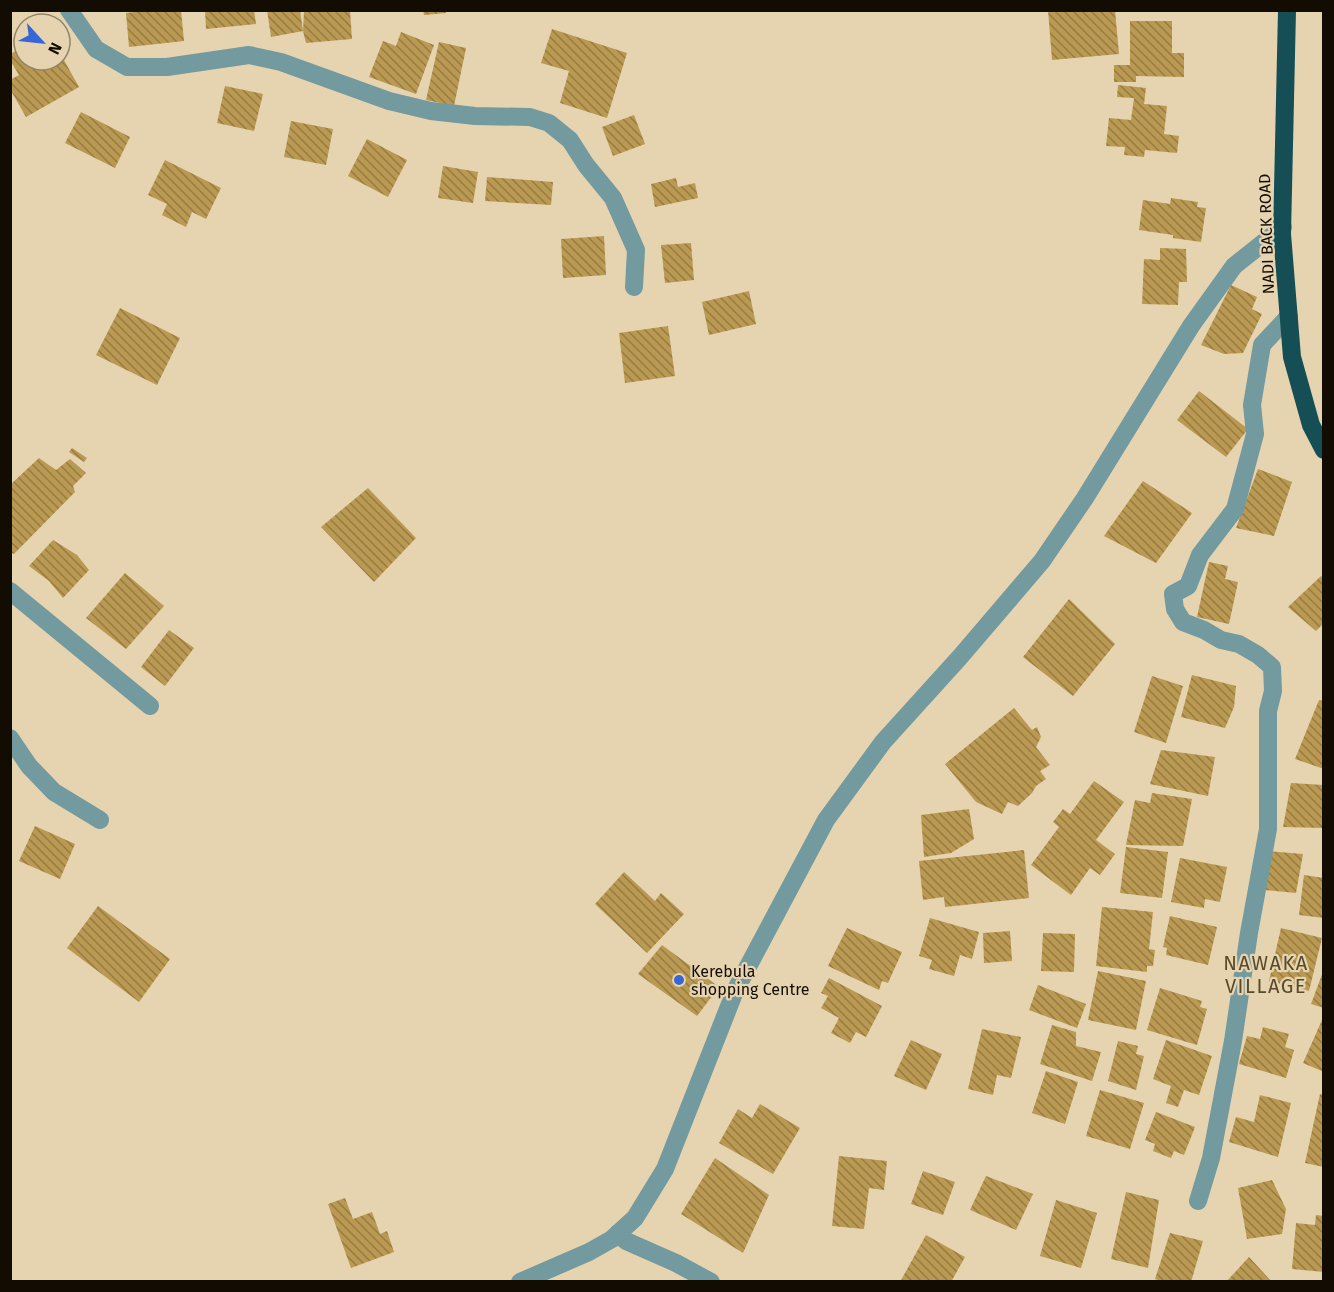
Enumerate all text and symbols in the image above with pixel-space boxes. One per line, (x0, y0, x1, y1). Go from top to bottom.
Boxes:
north arrow (12, 12, 72, 72)
text: N (44, 40, 66, 58)
street label: NADI BACK ROAD (1255, 173, 1278, 295)
district label: NAWAKA VILLAGE (1223, 951, 1309, 998)
place label: Kerebula shopping Centre (691, 962, 810, 999)
marker: Kerebula shopping Centre (672, 973, 686, 987)

